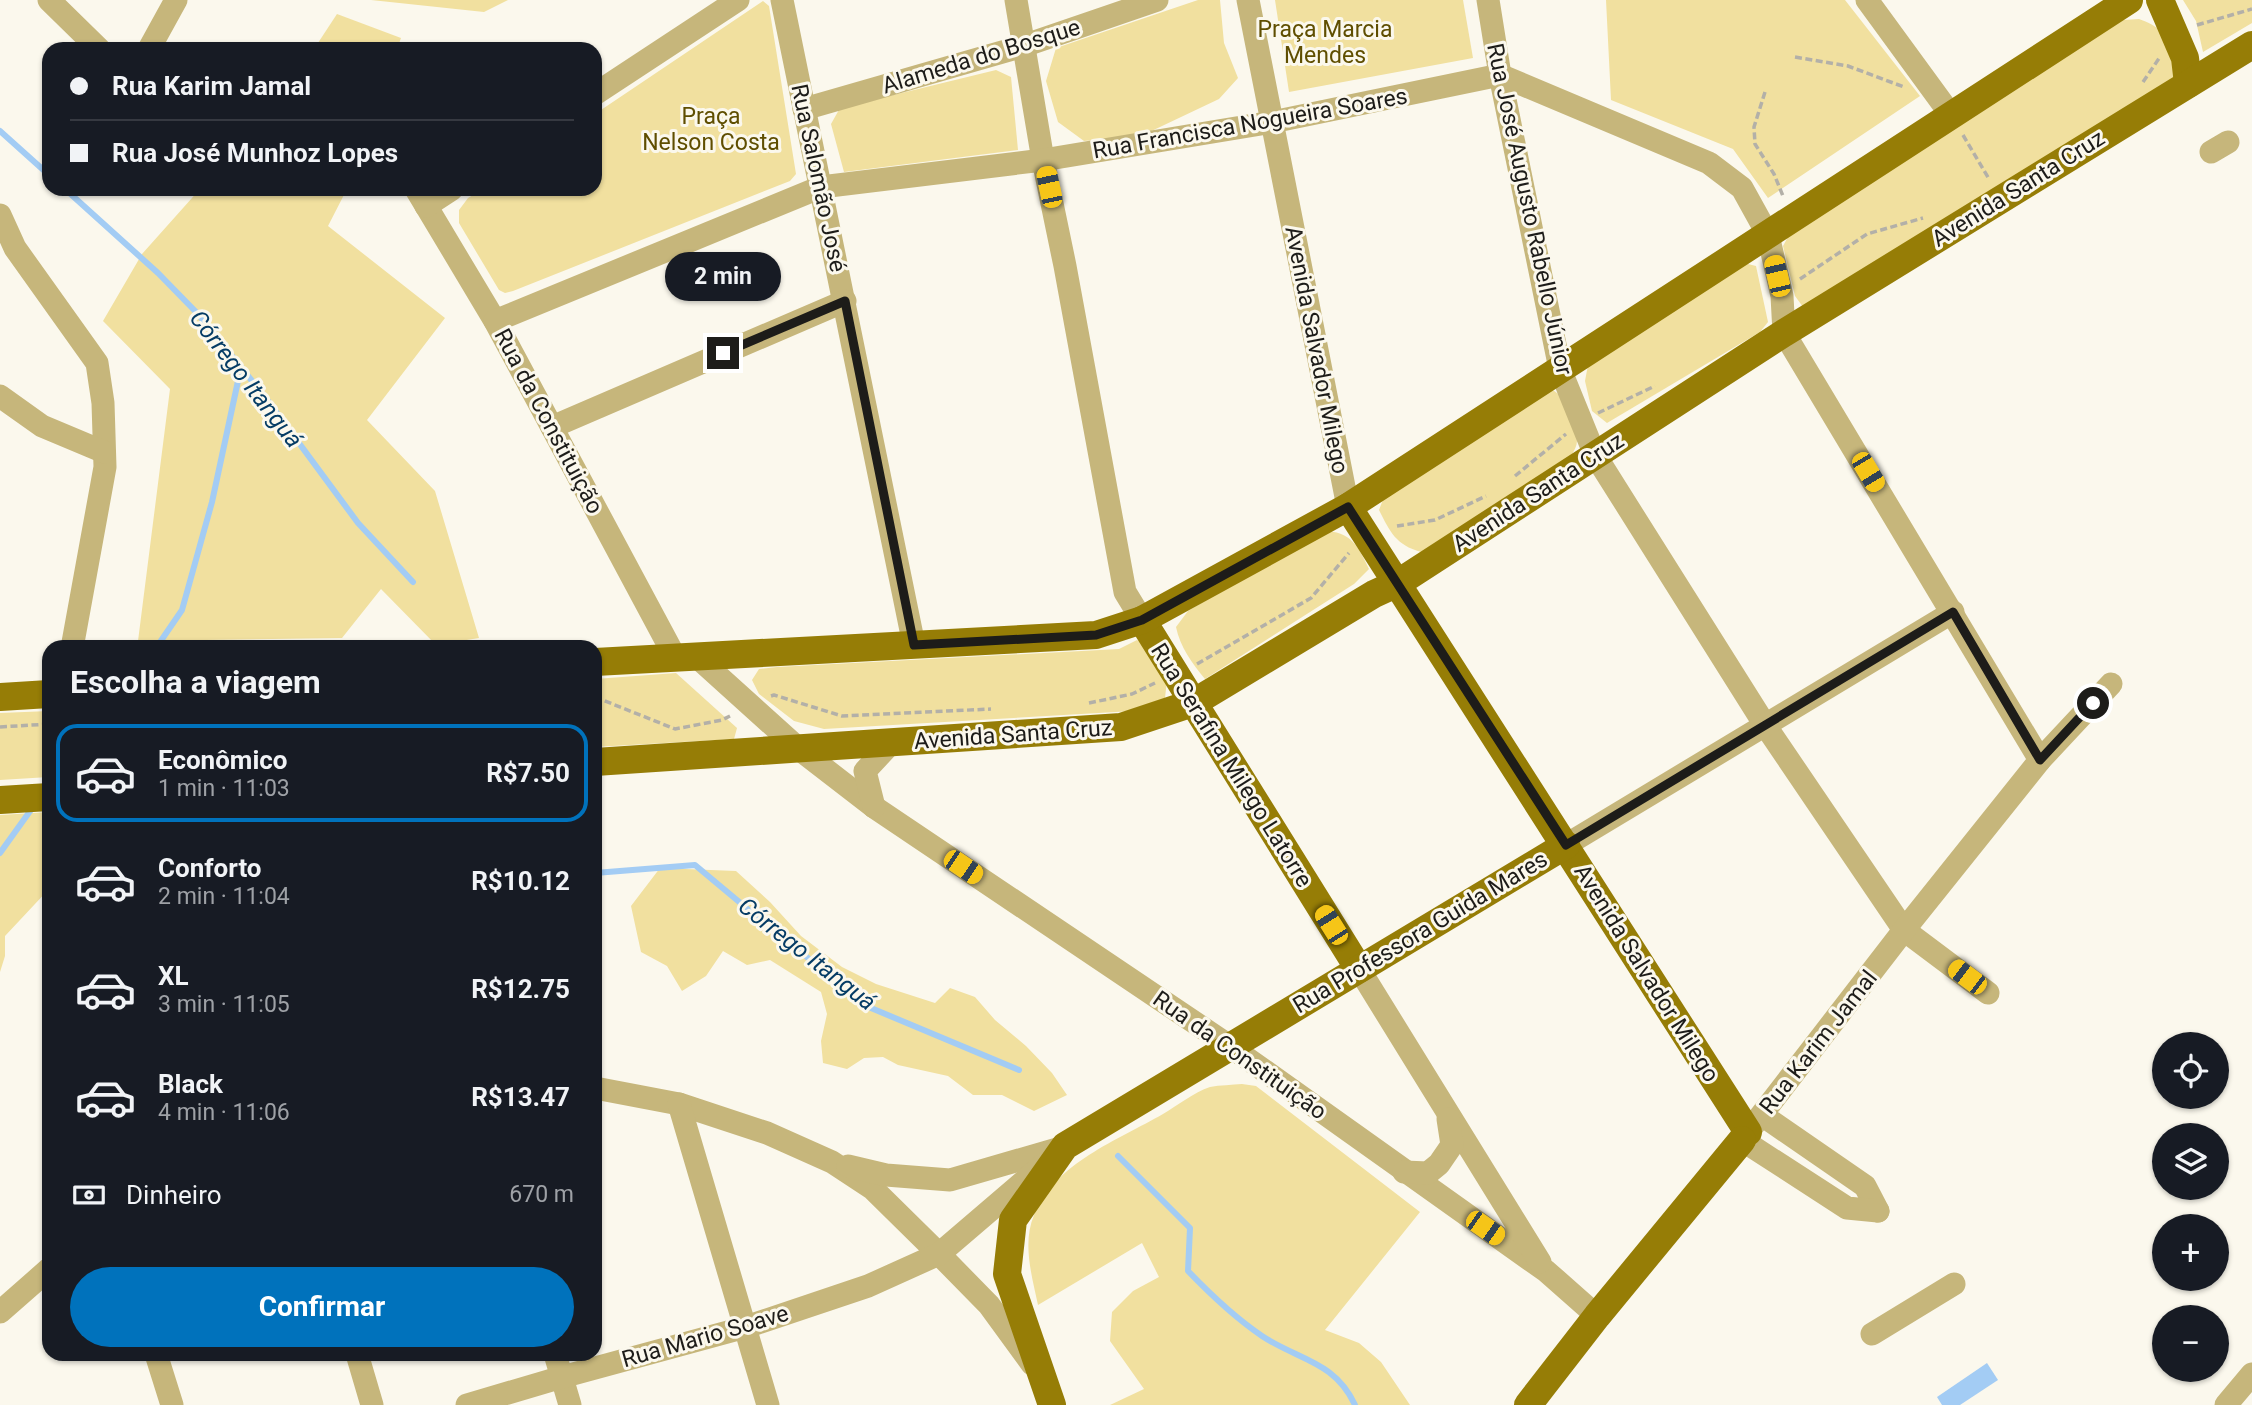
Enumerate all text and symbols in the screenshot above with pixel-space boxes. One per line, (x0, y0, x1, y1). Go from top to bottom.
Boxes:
street label: Alameda do Bosque (879, 13, 1083, 99)
park label: Praça Marcia Mendes (1258, 16, 1392, 69)
street label: Rua José Augusto Rabello Júnior (1481, 41, 1578, 378)
text: Rua Karim Jamal (112, 71, 311, 101)
street label: Rua Salomão José (785, 82, 852, 274)
street label: Rua Francisca Nogueira Soares (1091, 82, 1410, 165)
park label: Praça Nelson Costa (642, 103, 780, 156)
street label: Avenida Santa Cruz (1927, 124, 2110, 252)
text: Rua José Munhoz Lopes (112, 138, 398, 168)
car (1035, 164, 1064, 210)
street label: Avenida Salvador Milego (1279, 224, 1354, 476)
callout: 2 min (665, 252, 781, 300)
car (1763, 253, 1792, 299)
text: 2 min (694, 263, 752, 290)
water label: Córrego Itanguá (184, 305, 309, 454)
street label: Rua da Constituição (488, 324, 609, 518)
route end (707, 337, 739, 369)
street label: Avenida Santa Cruz (1448, 427, 1629, 558)
car (1849, 449, 1888, 495)
street label: Rua Serafina Milego Latorre (1145, 638, 1318, 892)
text: Escolha a viagem (70, 663, 321, 701)
route start (2077, 687, 2109, 719)
street label: Avenida Santa Cruz (913, 714, 1113, 755)
icon: car (74, 742, 137, 805)
text: Econômico (158, 745, 287, 775)
text: R$7.50 (486, 758, 570, 788)
text: 1 min · 11:03 (158, 775, 290, 802)
street label: Rua Professora Guida Mares (1288, 846, 1552, 1019)
car (940, 847, 987, 887)
icon: car (74, 850, 137, 913)
text: Conforto (158, 853, 262, 883)
street label: Avenida Salvador Milego (1569, 859, 1725, 1087)
text: R$10.12 (471, 866, 570, 896)
text: 2 min · 11:04 (158, 883, 290, 910)
water label: Córrego Itanguá (733, 892, 882, 1017)
car (1311, 902, 1352, 948)
car (1944, 956, 1991, 998)
icon: car (74, 958, 137, 1021)
text: XL (158, 961, 189, 991)
street label: Rua Karim Jamal (1754, 965, 1883, 1119)
text: R$12.75 (471, 974, 570, 1004)
street label: Rua da Constituição (1148, 985, 1332, 1125)
text: 3 min · 11:05 (158, 991, 290, 1018)
map controls (2152, 1032, 2229, 1382)
button: locate (2152, 1032, 2229, 1109)
icon: car (74, 1066, 137, 1129)
text: Black (158, 1069, 223, 1099)
text: R$13.47 (471, 1082, 570, 1112)
text: 4 min · 11:06 (158, 1099, 290, 1126)
button: layers (2152, 1123, 2229, 1200)
icon: cash (70, 1176, 108, 1214)
text: Dinheiro (126, 1180, 222, 1210)
text: 670 m (509, 1181, 574, 1208)
car (1462, 1207, 1509, 1249)
button: + (2152, 1214, 2229, 1291)
button: Confirmar (70, 1267, 574, 1347)
street label: Rua Mario Soave (619, 1300, 792, 1373)
button: − (2152, 1305, 2229, 1382)

